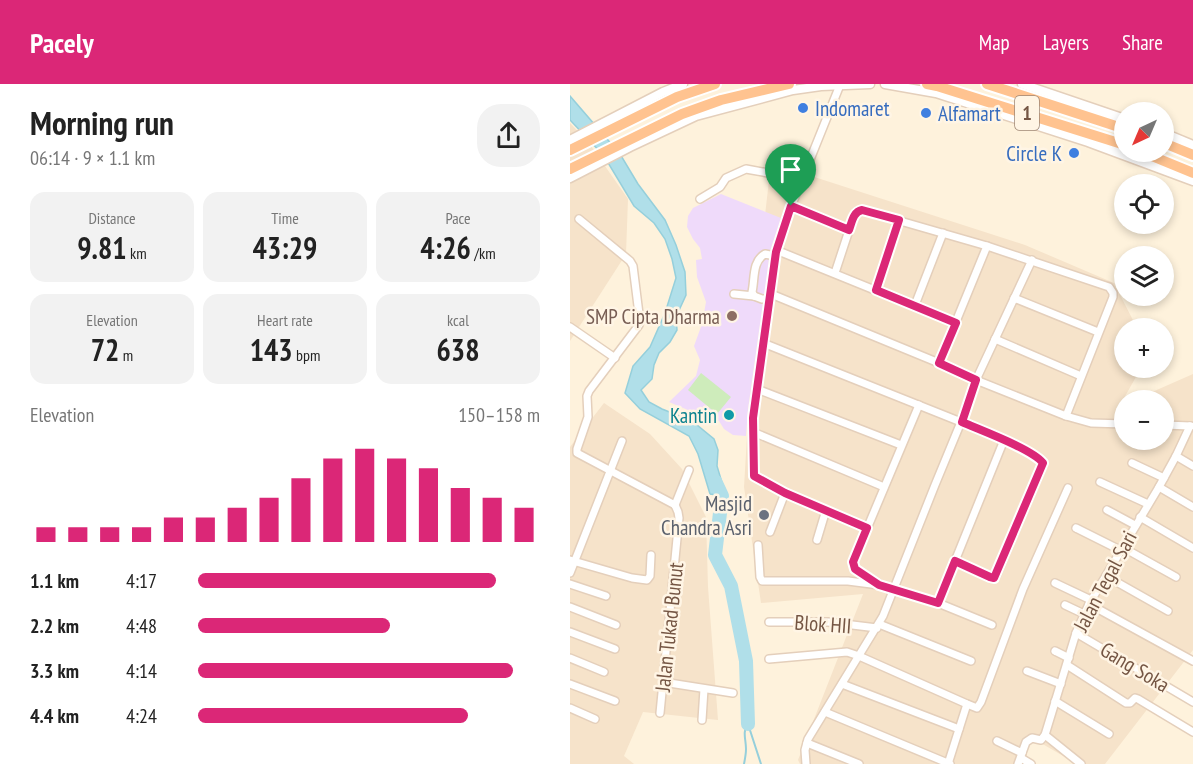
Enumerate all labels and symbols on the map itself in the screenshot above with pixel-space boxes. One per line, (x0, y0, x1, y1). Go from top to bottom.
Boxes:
place label: Indomaret (815, 95, 890, 122)
road number: 1 (1015, 96, 1039, 130)
place label: Alfamart (938, 100, 1001, 127)
marker: Indomaret (796, 101, 810, 115)
north arrow (1114, 102, 1174, 162)
marker: Alfamart (919, 106, 933, 120)
place label: Circle K (1006, 140, 1062, 167)
pin (765, 144, 816, 206)
marker: Circle K (1067, 146, 1081, 160)
place label: SMP Cipta Dharma (586, 303, 720, 330)
marker: SMP Cipta Dharma (725, 309, 739, 323)
place label: Kantin (670, 402, 717, 429)
marker: Kantin (722, 408, 736, 422)
place label: Masjid Chandra Asri (661, 490, 752, 541)
marker: Masjid Chandra Asri (757, 508, 771, 522)
street label: Jalan Tegal Sari (1067, 526, 1143, 637)
street label: Jalan Tukad Bunut (649, 561, 689, 694)
street label: Blok HII (794, 609, 852, 639)
street label: Gang Soka (1095, 636, 1175, 698)

